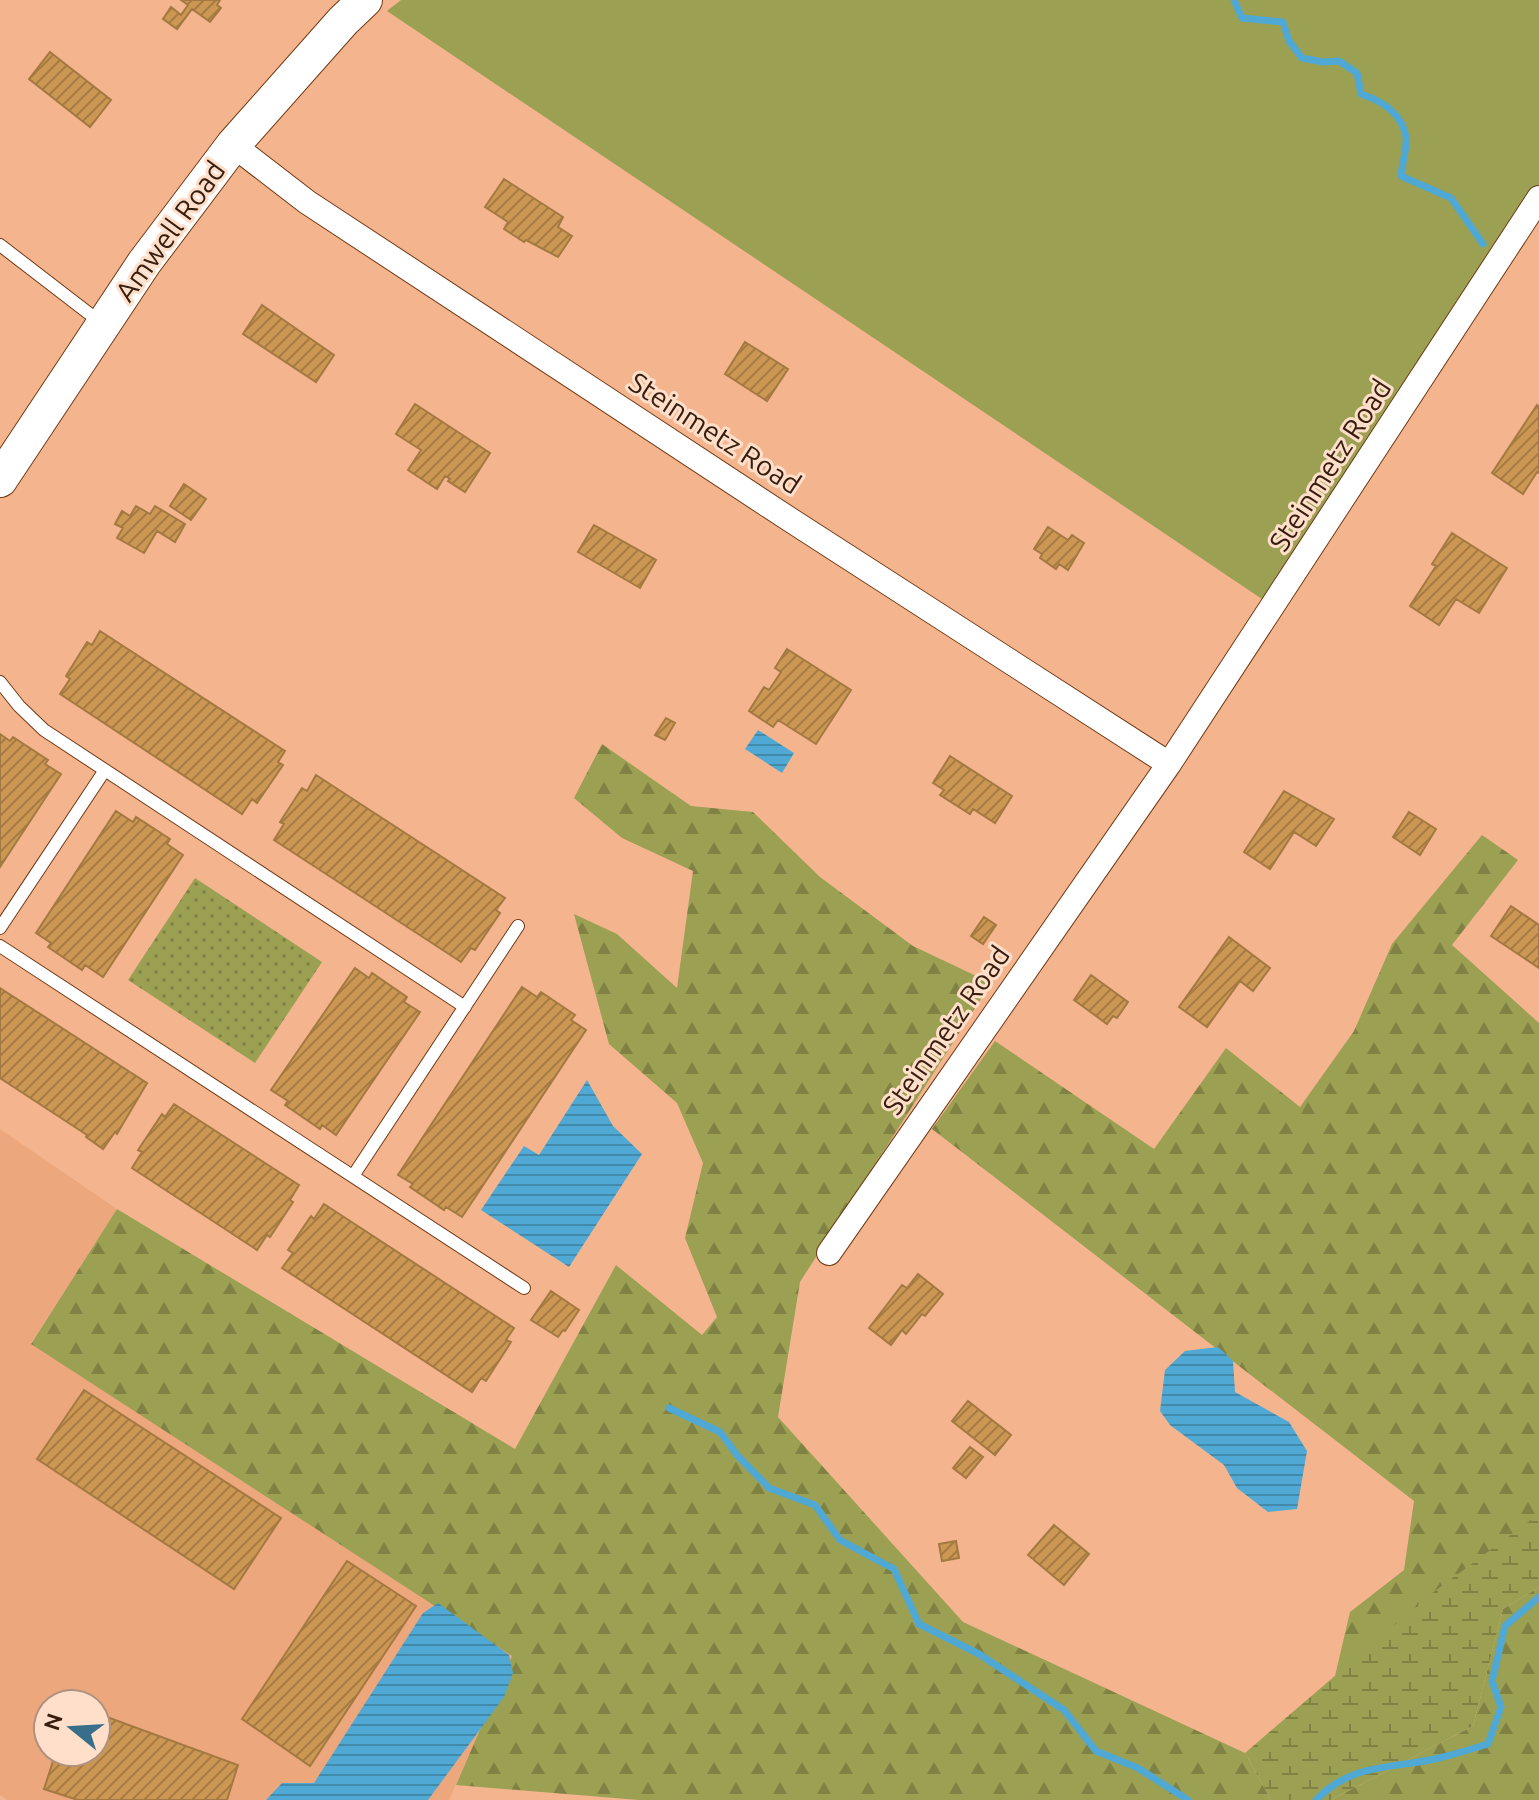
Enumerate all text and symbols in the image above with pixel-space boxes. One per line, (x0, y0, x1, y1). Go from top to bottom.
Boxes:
street label: Amwell Road (109, 155, 231, 307)
street label: Steinmetz Road (624, 366, 807, 500)
street label: Steinmetz Road (1263, 373, 1397, 556)
street label: Steinmetz Road (876, 940, 1015, 1120)
north arrow (32, 1688, 112, 1768)
text: N (38, 1710, 67, 1733)

